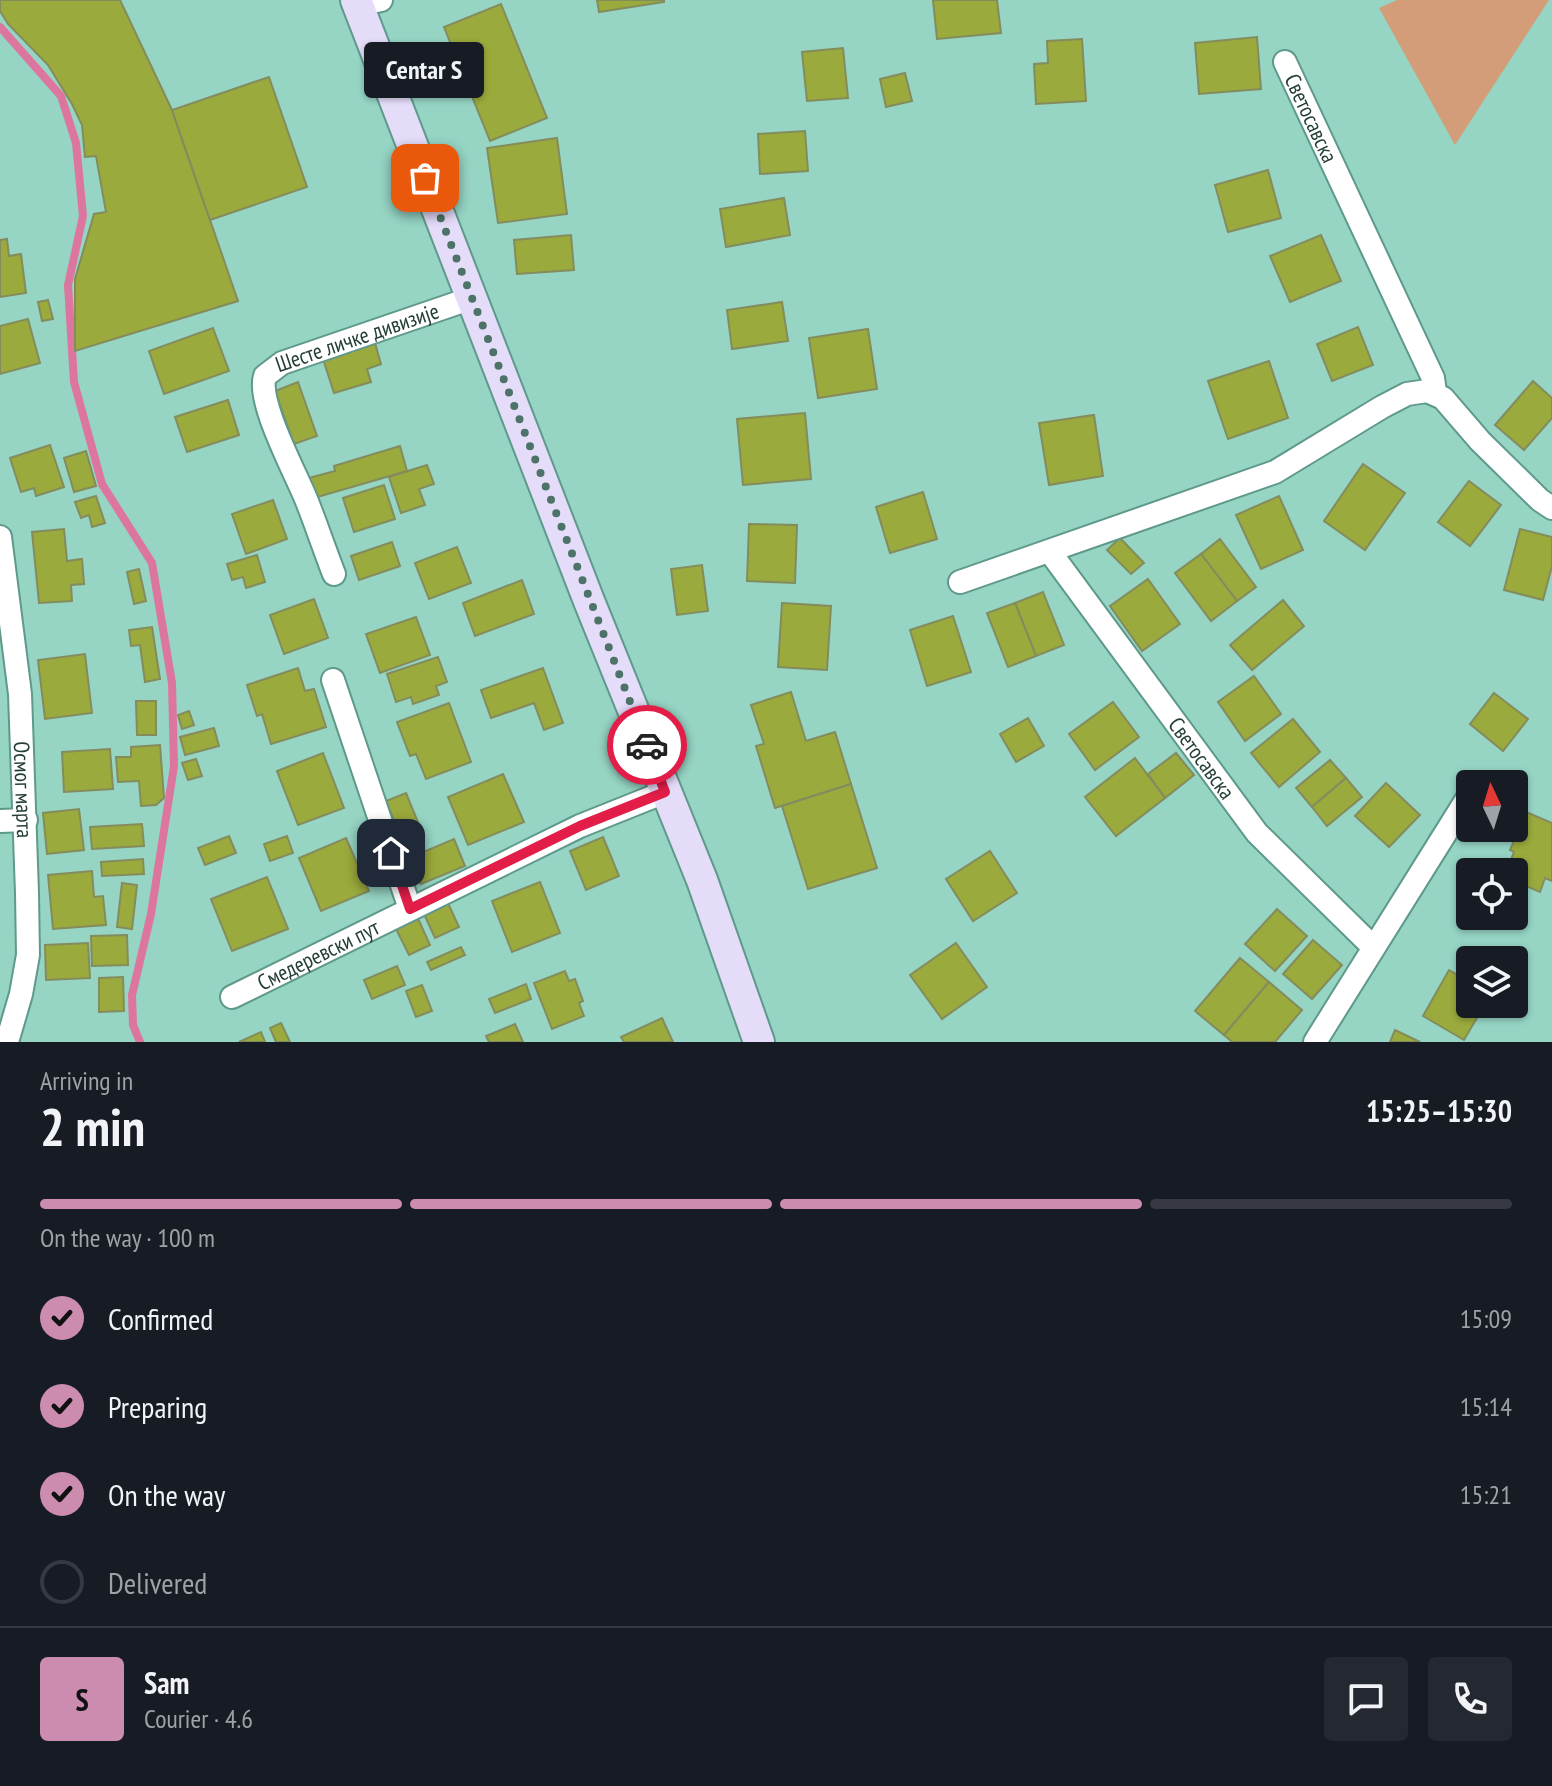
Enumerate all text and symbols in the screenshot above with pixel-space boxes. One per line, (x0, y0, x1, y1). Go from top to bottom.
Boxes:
callout: Centar S (365, 42, 485, 98)
text: Centar S (386, 53, 462, 86)
street label: Светосавска (1278, 69, 1344, 167)
pin (391, 144, 459, 212)
icon: bag (403, 156, 447, 200)
street label: Шесте личке дивизије (272, 296, 442, 378)
courier (607, 705, 687, 785)
street label: Светосавска (1162, 712, 1241, 805)
icon: car (625, 723, 669, 767)
street label: Осмог марта (8, 741, 39, 839)
north arrow (1456, 770, 1528, 842)
map controls (1456, 770, 1528, 1018)
pin (357, 819, 425, 887)
icon: home (369, 831, 413, 875)
button: locate (1456, 858, 1528, 930)
street label: Смедеревски пут (253, 913, 385, 996)
button: layers (1456, 946, 1528, 1018)
text: Arriving in (40, 1064, 133, 1097)
text: 15:25–15:30 (1366, 1091, 1512, 1130)
text: 2 min (40, 1093, 145, 1160)
text: On the way · 100 m (40, 1221, 215, 1254)
icon: check (40, 1296, 84, 1340)
text: Confirmed (108, 1299, 213, 1338)
text: 15:09 (1460, 1302, 1512, 1335)
icon: check (40, 1384, 84, 1428)
text: Preparing (108, 1387, 207, 1426)
text: 15:14 (1460, 1390, 1512, 1423)
icon: check (40, 1472, 84, 1516)
text: On the way (108, 1475, 225, 1514)
text: 15:21 (1460, 1478, 1512, 1511)
text: Delivered (108, 1563, 207, 1602)
button: chat (1324, 1657, 1408, 1741)
button: phone (1428, 1657, 1512, 1741)
text: Sam (144, 1663, 189, 1702)
text: S (75, 1680, 89, 1719)
text: Courier · 4.6 (144, 1702, 253, 1735)

